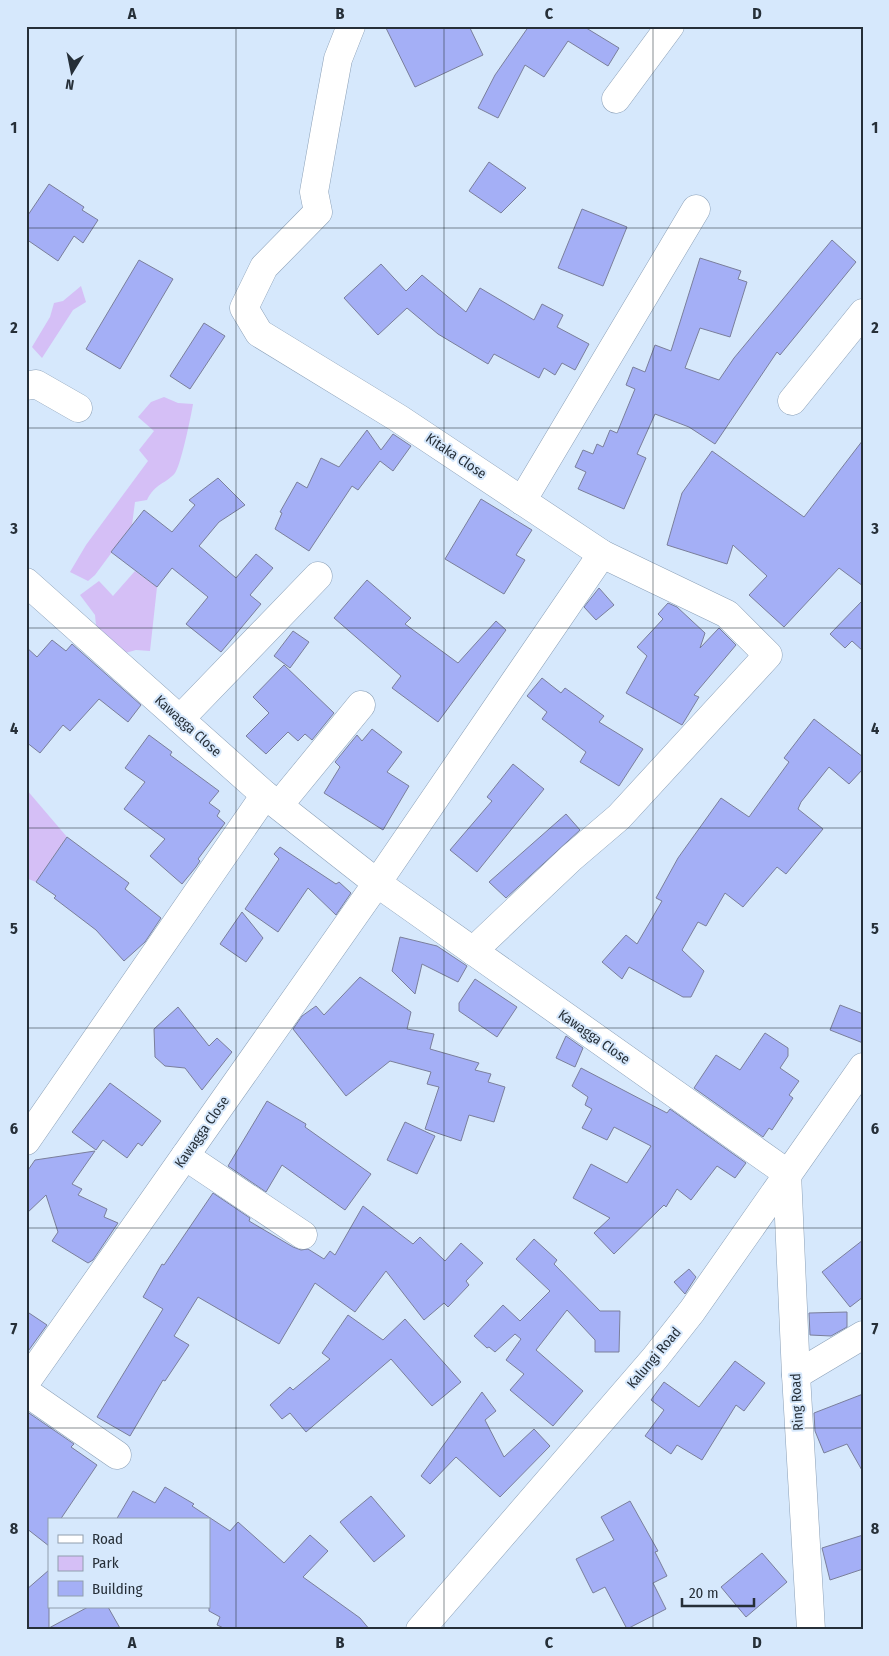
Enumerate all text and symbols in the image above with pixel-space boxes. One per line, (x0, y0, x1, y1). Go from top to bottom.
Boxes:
text: A (127, 4, 137, 23)
text: B (336, 4, 345, 23)
text: C (545, 4, 554, 23)
text: D (752, 4, 762, 23)
north arrow (48, 48, 98, 98)
text: N (64, 75, 75, 93)
text: 1 (11, 118, 17, 137)
text: 1 (872, 118, 878, 137)
text: 2 (9, 318, 18, 337)
text: 2 (870, 318, 879, 337)
street label: Kitaka Close (422, 429, 490, 483)
text: 3 (9, 519, 18, 538)
text: 3 (870, 519, 879, 538)
street label: Kawagga Close (151, 692, 225, 760)
text: 4 (10, 719, 18, 738)
text: 4 (871, 719, 879, 738)
text: 5 (10, 919, 18, 938)
text: 5 (871, 919, 879, 938)
street label: Kawagga Close (555, 1006, 633, 1068)
street label: Kawagga Close (171, 1093, 233, 1171)
text: 6 (10, 1119, 18, 1138)
text: 6 (871, 1119, 879, 1138)
text: 7 (11, 1319, 18, 1338)
text: 7 (872, 1319, 879, 1338)
street label: Kalungi Road (623, 1324, 685, 1392)
street label: Ring Road (787, 1373, 807, 1431)
legend (48, 1518, 210, 1608)
text: 8 (10, 1519, 19, 1538)
text: 8 (871, 1519, 880, 1538)
text: Road (92, 1530, 123, 1548)
text: Park (92, 1554, 119, 1572)
scale bar (682, 1576, 754, 1608)
text: Building (92, 1580, 143, 1598)
text: 20 m (689, 1584, 719, 1602)
text: A (127, 1633, 137, 1652)
text: B (336, 1633, 345, 1652)
text: C (545, 1633, 554, 1652)
text: D (752, 1633, 762, 1652)

